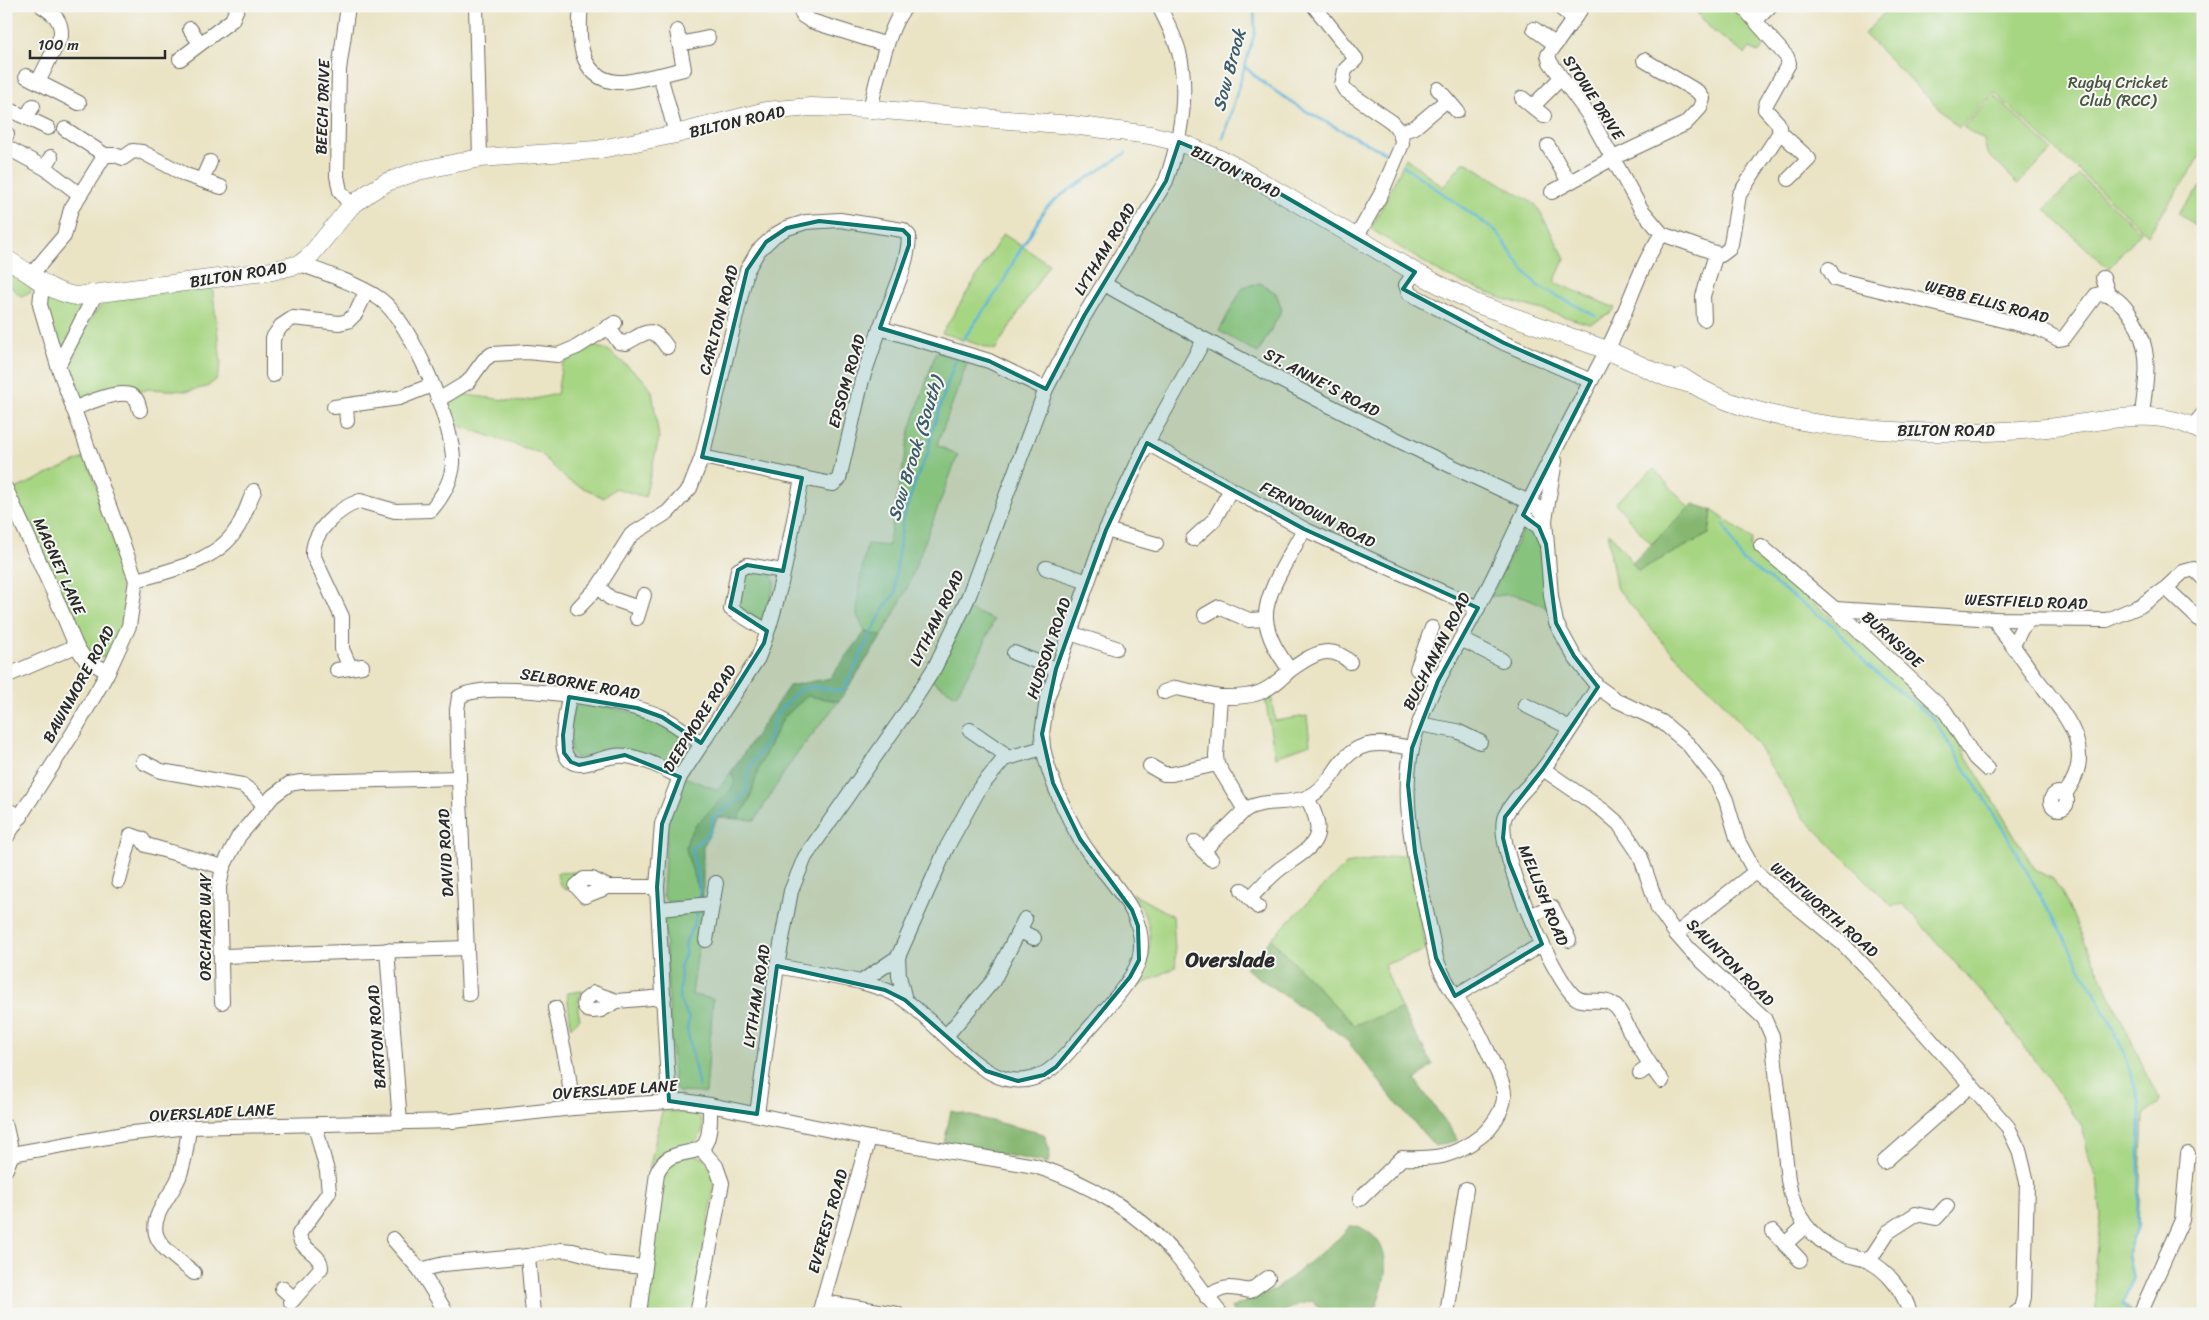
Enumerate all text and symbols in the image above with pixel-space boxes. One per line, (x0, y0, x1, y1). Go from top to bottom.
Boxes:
water label: Sow Brook (1203, 24, 1256, 115)
scale bar (30, 28, 165, 60)
text: 100 m (38, 32, 79, 58)
street label: STOWE DRIVE (1555, 49, 1633, 147)
street label: BEECH DRIVE (306, 58, 339, 155)
park label: Rugby Cricket Club (RCC) (2068, 68, 2168, 115)
street label: BILTON ROAD (686, 96, 788, 147)
street label: BILTON ROAD (1186, 136, 1286, 207)
street label: LYTHAM ROAD (1065, 197, 1144, 301)
street label: BILTON ROAD (188, 252, 289, 296)
street label: CARLTON ROAD (690, 262, 747, 378)
street label: WEBB ELLIS ROAD (1922, 271, 2052, 332)
street label: EPSOM ROAD (819, 330, 874, 431)
street label: ST. ANNE'S ROAD (1259, 340, 1385, 425)
water label: Sow Brook (South) (878, 370, 953, 525)
street label: BILTON ROAD (1897, 416, 1995, 445)
street label: FERNDOWN ROAD (1255, 473, 1381, 556)
street label: MAGNET LANE (25, 513, 95, 621)
street label: LYTHAM ROAD (901, 565, 972, 671)
street label: WESTFIELD ROAD (1964, 585, 2088, 618)
street label: BUCHANAN ROAD (1394, 587, 1479, 715)
street label: HUDSON ROAD (1018, 593, 1080, 703)
street label: BURNSIDE (1855, 603, 1931, 676)
street label: BAWNMORE ROAD (34, 620, 123, 748)
street label: DEEPMORE ROAD (655, 658, 744, 778)
street label: SELBORNE ROAD (518, 659, 642, 708)
street label: DAVID ROAD (429, 808, 462, 898)
street label: MELLISH ROAD (1510, 840, 1577, 951)
street label: WENTWORTH ROAD (1764, 854, 1886, 965)
street label: ORCHARD WAY (191, 872, 220, 981)
street label: SAUNTON ROAD (1679, 911, 1782, 1014)
district label: Overslade (1185, 941, 1275, 979)
street label: LYTHAM ROAD (734, 942, 779, 1050)
street label: BARTON ROAD (358, 984, 395, 1090)
street label: OVERSLADE LANE (552, 1071, 680, 1108)
street label: OVERSLADE LANE (149, 1095, 276, 1130)
street label: EVEREST ROAD (799, 1165, 856, 1277)

